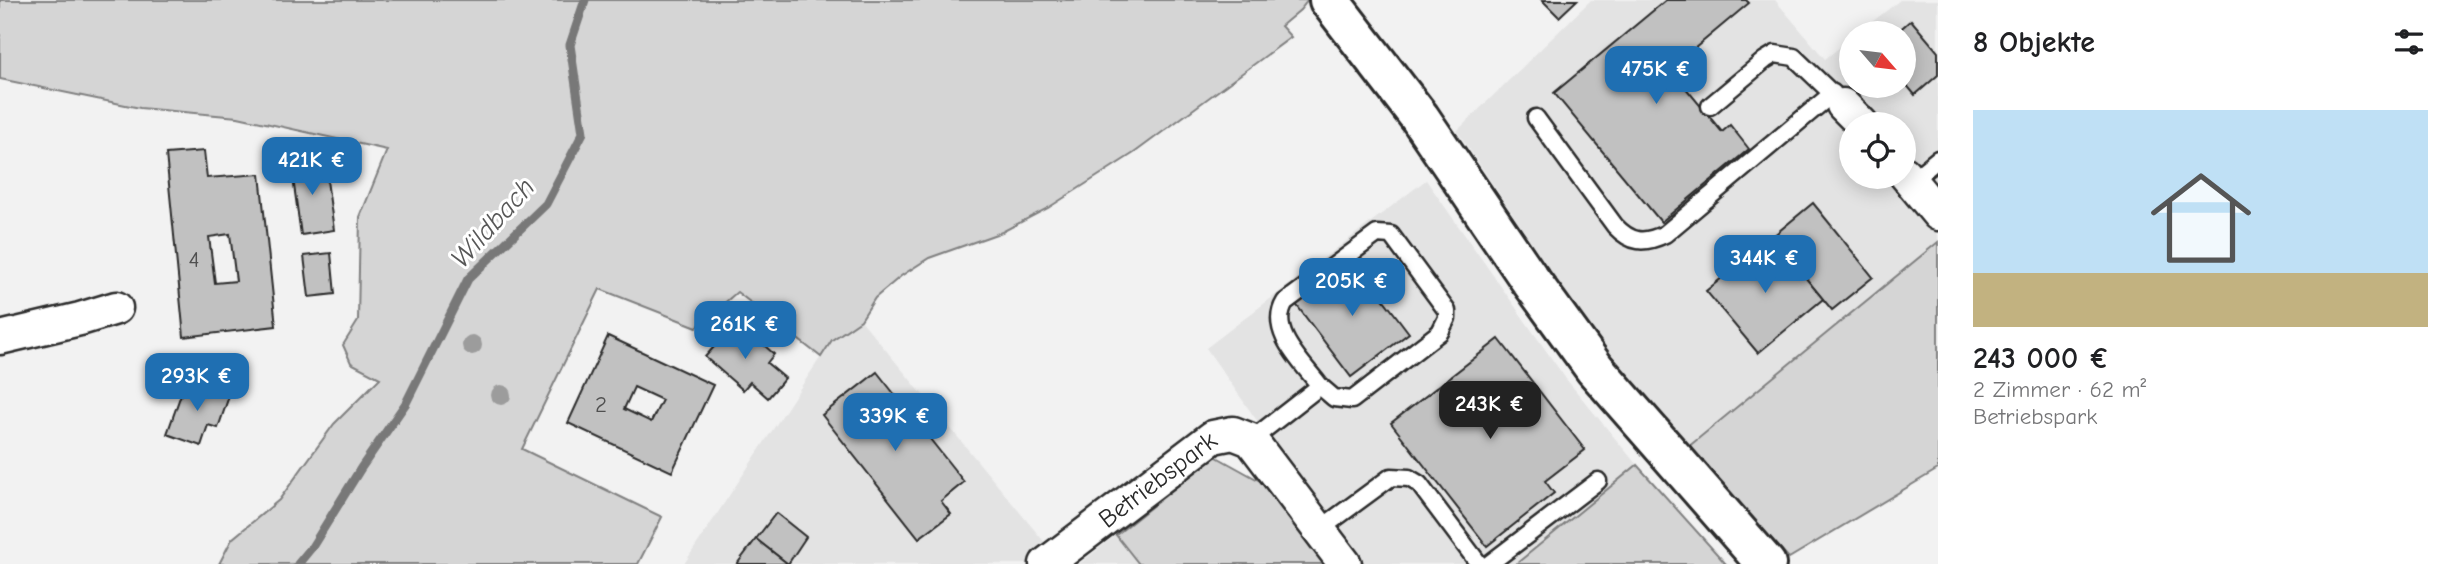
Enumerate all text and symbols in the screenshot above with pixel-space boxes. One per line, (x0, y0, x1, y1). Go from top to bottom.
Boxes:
north arrow (1839, 21, 1916, 98)
map controls (1839, 21, 1916, 189)
icon: filters (2390, 23, 2428, 61)
text: 8 Objekte (1973, 25, 2095, 60)
pin: 475K € (1599, 46, 1713, 106)
text: 475K € (1621, 55, 1691, 82)
button: locate (1839, 112, 1916, 189)
pin: 421K € (255, 138, 369, 197)
text: 421K € (278, 146, 346, 173)
icon: home (2138, 155, 2264, 281)
water label: Wildbach (444, 171, 541, 274)
pin: 344K € (1708, 236, 1822, 295)
text: 344K € (1730, 244, 1800, 271)
house number: 4 (188, 246, 200, 273)
pin: 205K € (1295, 258, 1409, 318)
text: 205K € (1315, 267, 1389, 294)
pin: 261K € (688, 302, 802, 361)
text: 261K € (710, 310, 780, 337)
text: 243 000 € (1973, 341, 2109, 376)
pin: 293K € (140, 354, 254, 413)
text: 293K € (161, 362, 233, 389)
text: 2 Zimmer · 62 m² (1973, 376, 2146, 403)
pin: 243K € (1433, 382, 1547, 441)
text: 243K € (1455, 390, 1525, 417)
house number: 2 (595, 391, 607, 418)
pin: 339K € (838, 393, 952, 453)
text: 339K € (859, 402, 931, 429)
text: Betriebspark (1973, 403, 2097, 430)
street label: Betriebspark (1093, 425, 1223, 535)

